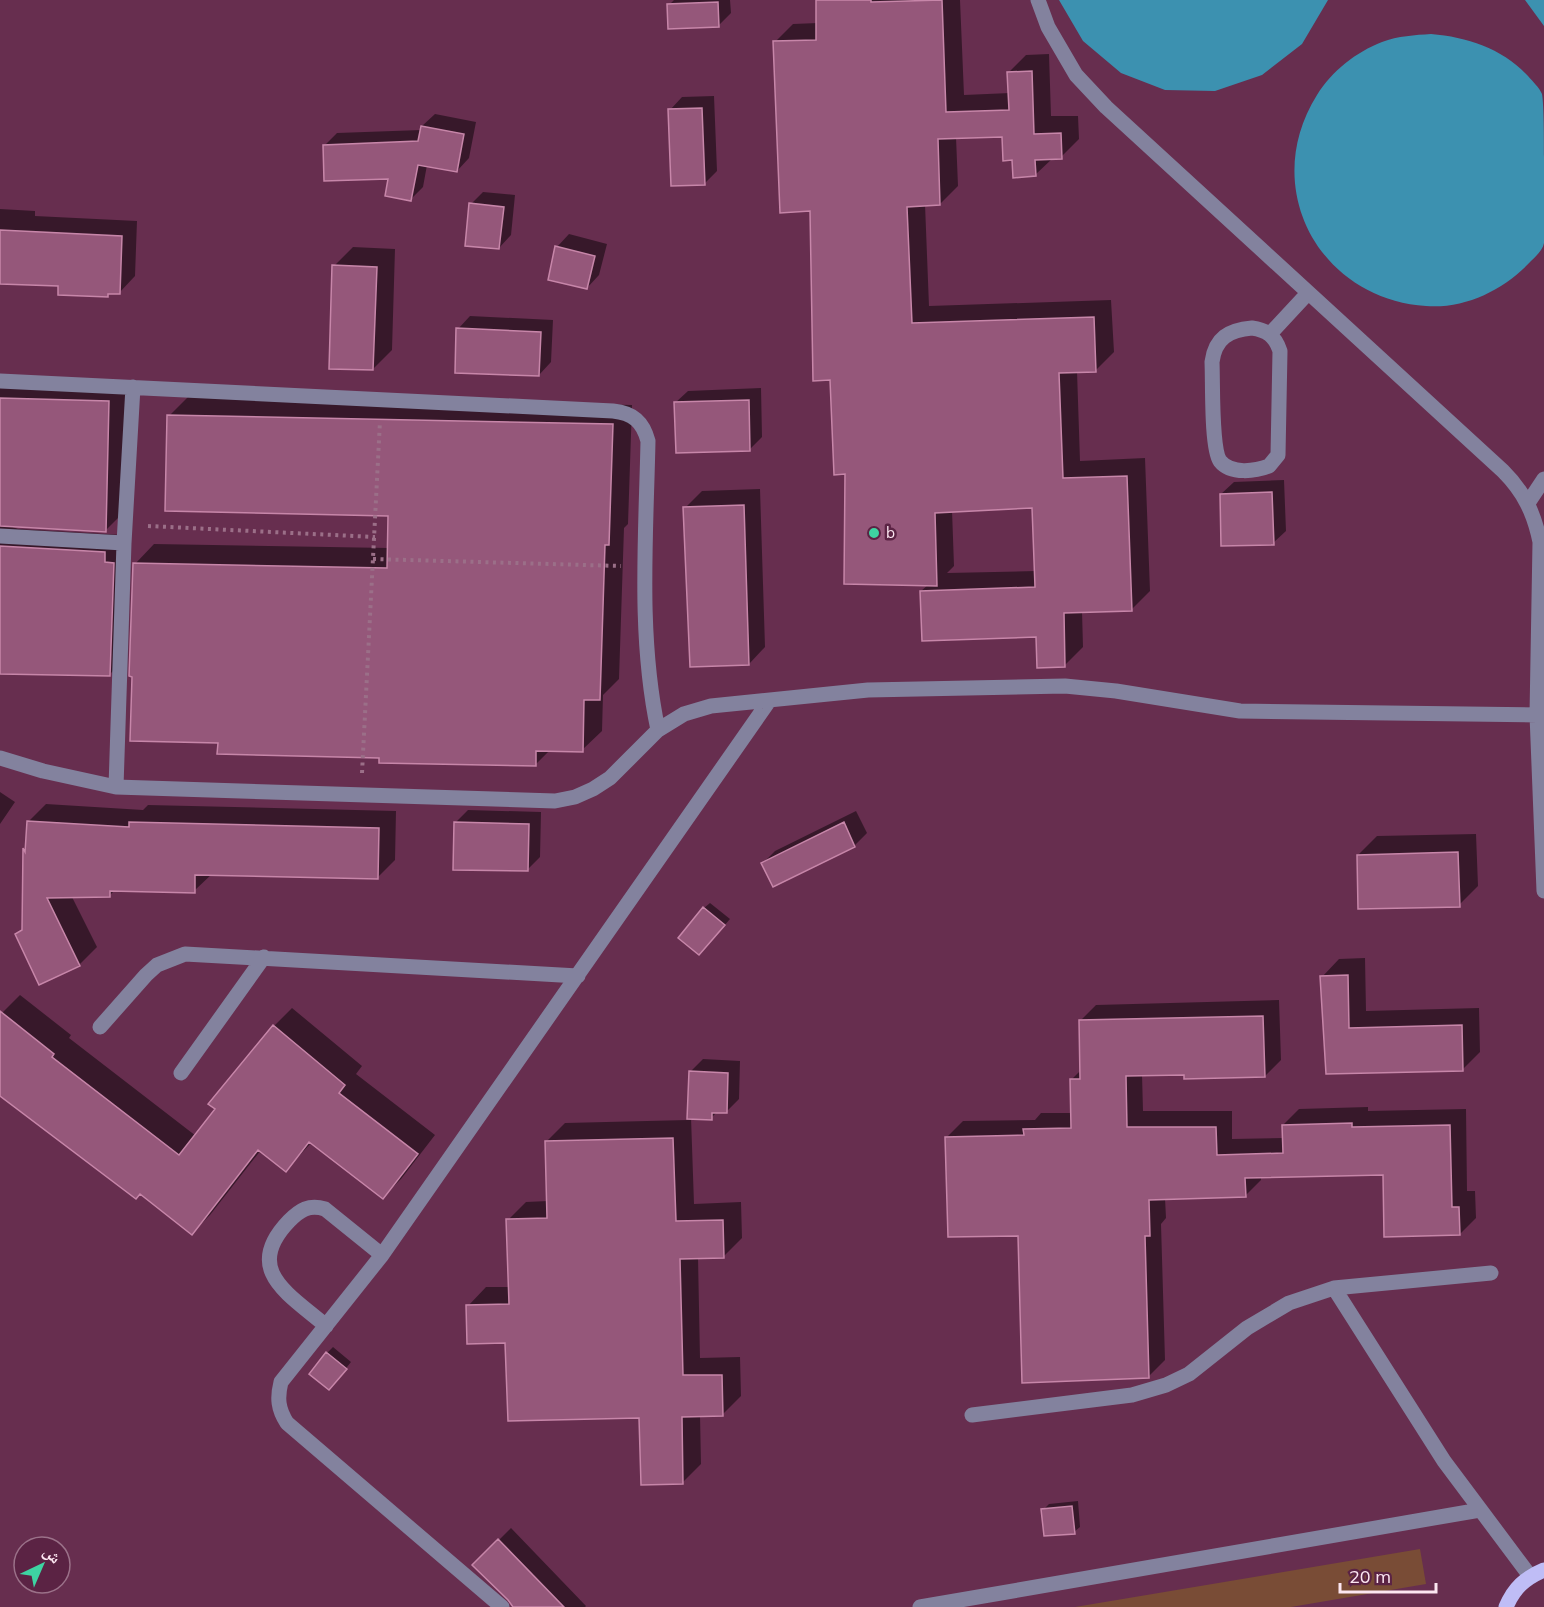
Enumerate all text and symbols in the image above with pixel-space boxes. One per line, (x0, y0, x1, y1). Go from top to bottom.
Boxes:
place label: b (886, 523, 895, 542)
marker: b (867, 526, 881, 540)
north arrow (12, 1535, 72, 1595)
text: ش (39, 1541, 65, 1567)
scale bar (1340, 1556, 1436, 1594)
text: 20 m (1349, 1565, 1391, 1588)

